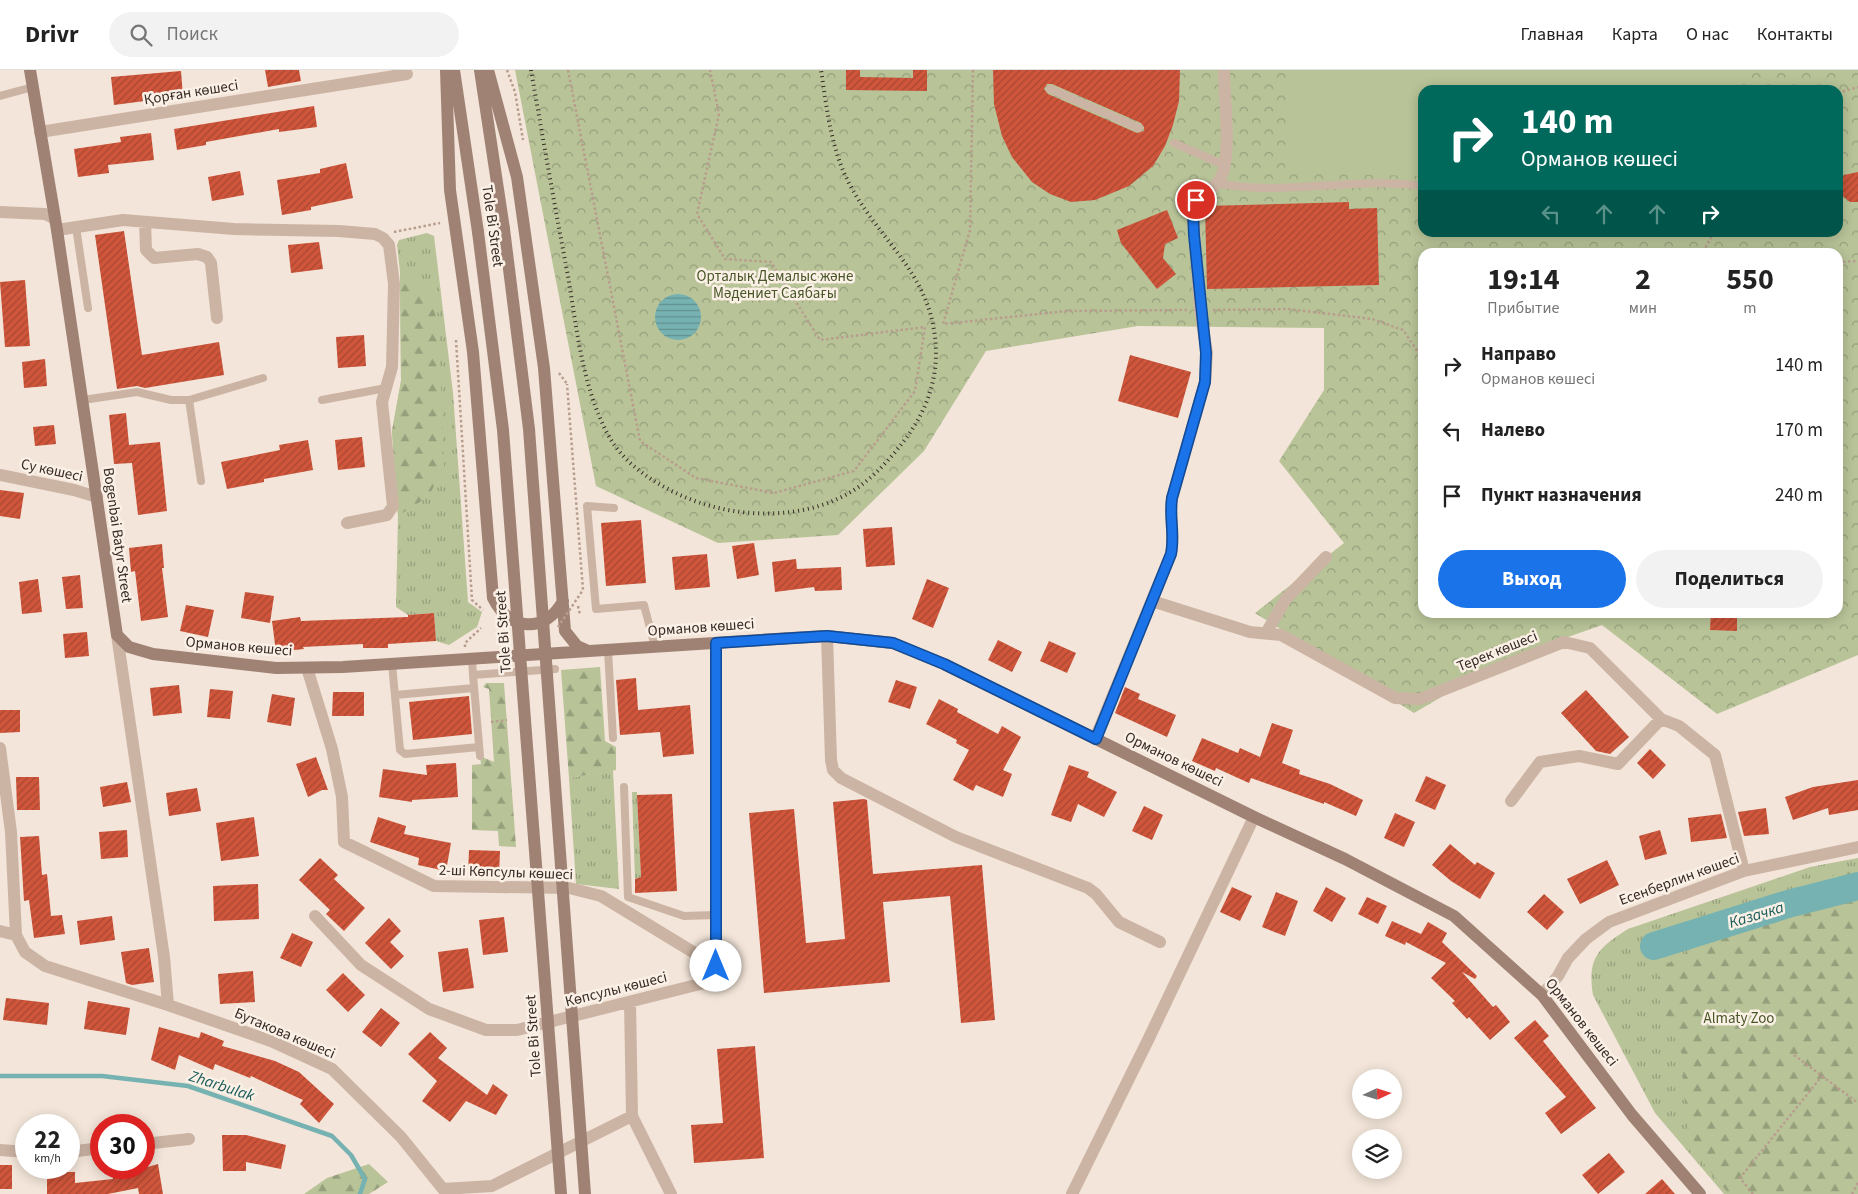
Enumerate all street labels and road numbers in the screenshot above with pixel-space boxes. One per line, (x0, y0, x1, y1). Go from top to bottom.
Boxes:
street label: Қорған көшесі (142, 75, 240, 110)
street label: Tole Bi Street (476, 184, 509, 268)
street label: Су көшесі (19, 454, 85, 487)
street label: Bogenbai Batyr Street (98, 466, 137, 604)
street label: Tole Bi Street (490, 590, 517, 674)
street label: Орманов көшесі (647, 613, 755, 642)
street label: Терек көшесі (1454, 626, 1541, 677)
street label: Орманов көшесі (185, 631, 293, 662)
street label: Орманов көшесі (1121, 727, 1226, 792)
street label: Есенберлин көшесі (1616, 848, 1742, 911)
street label: 2-ші Көпсулы көшесі (438, 860, 574, 885)
street label: Көпсулы көшесі (563, 967, 669, 1012)
street label: Орманов көшесі (1540, 974, 1623, 1071)
street label: Tole Bi Street (520, 994, 547, 1078)
street label: Бутакова көшесі (231, 1003, 338, 1064)

